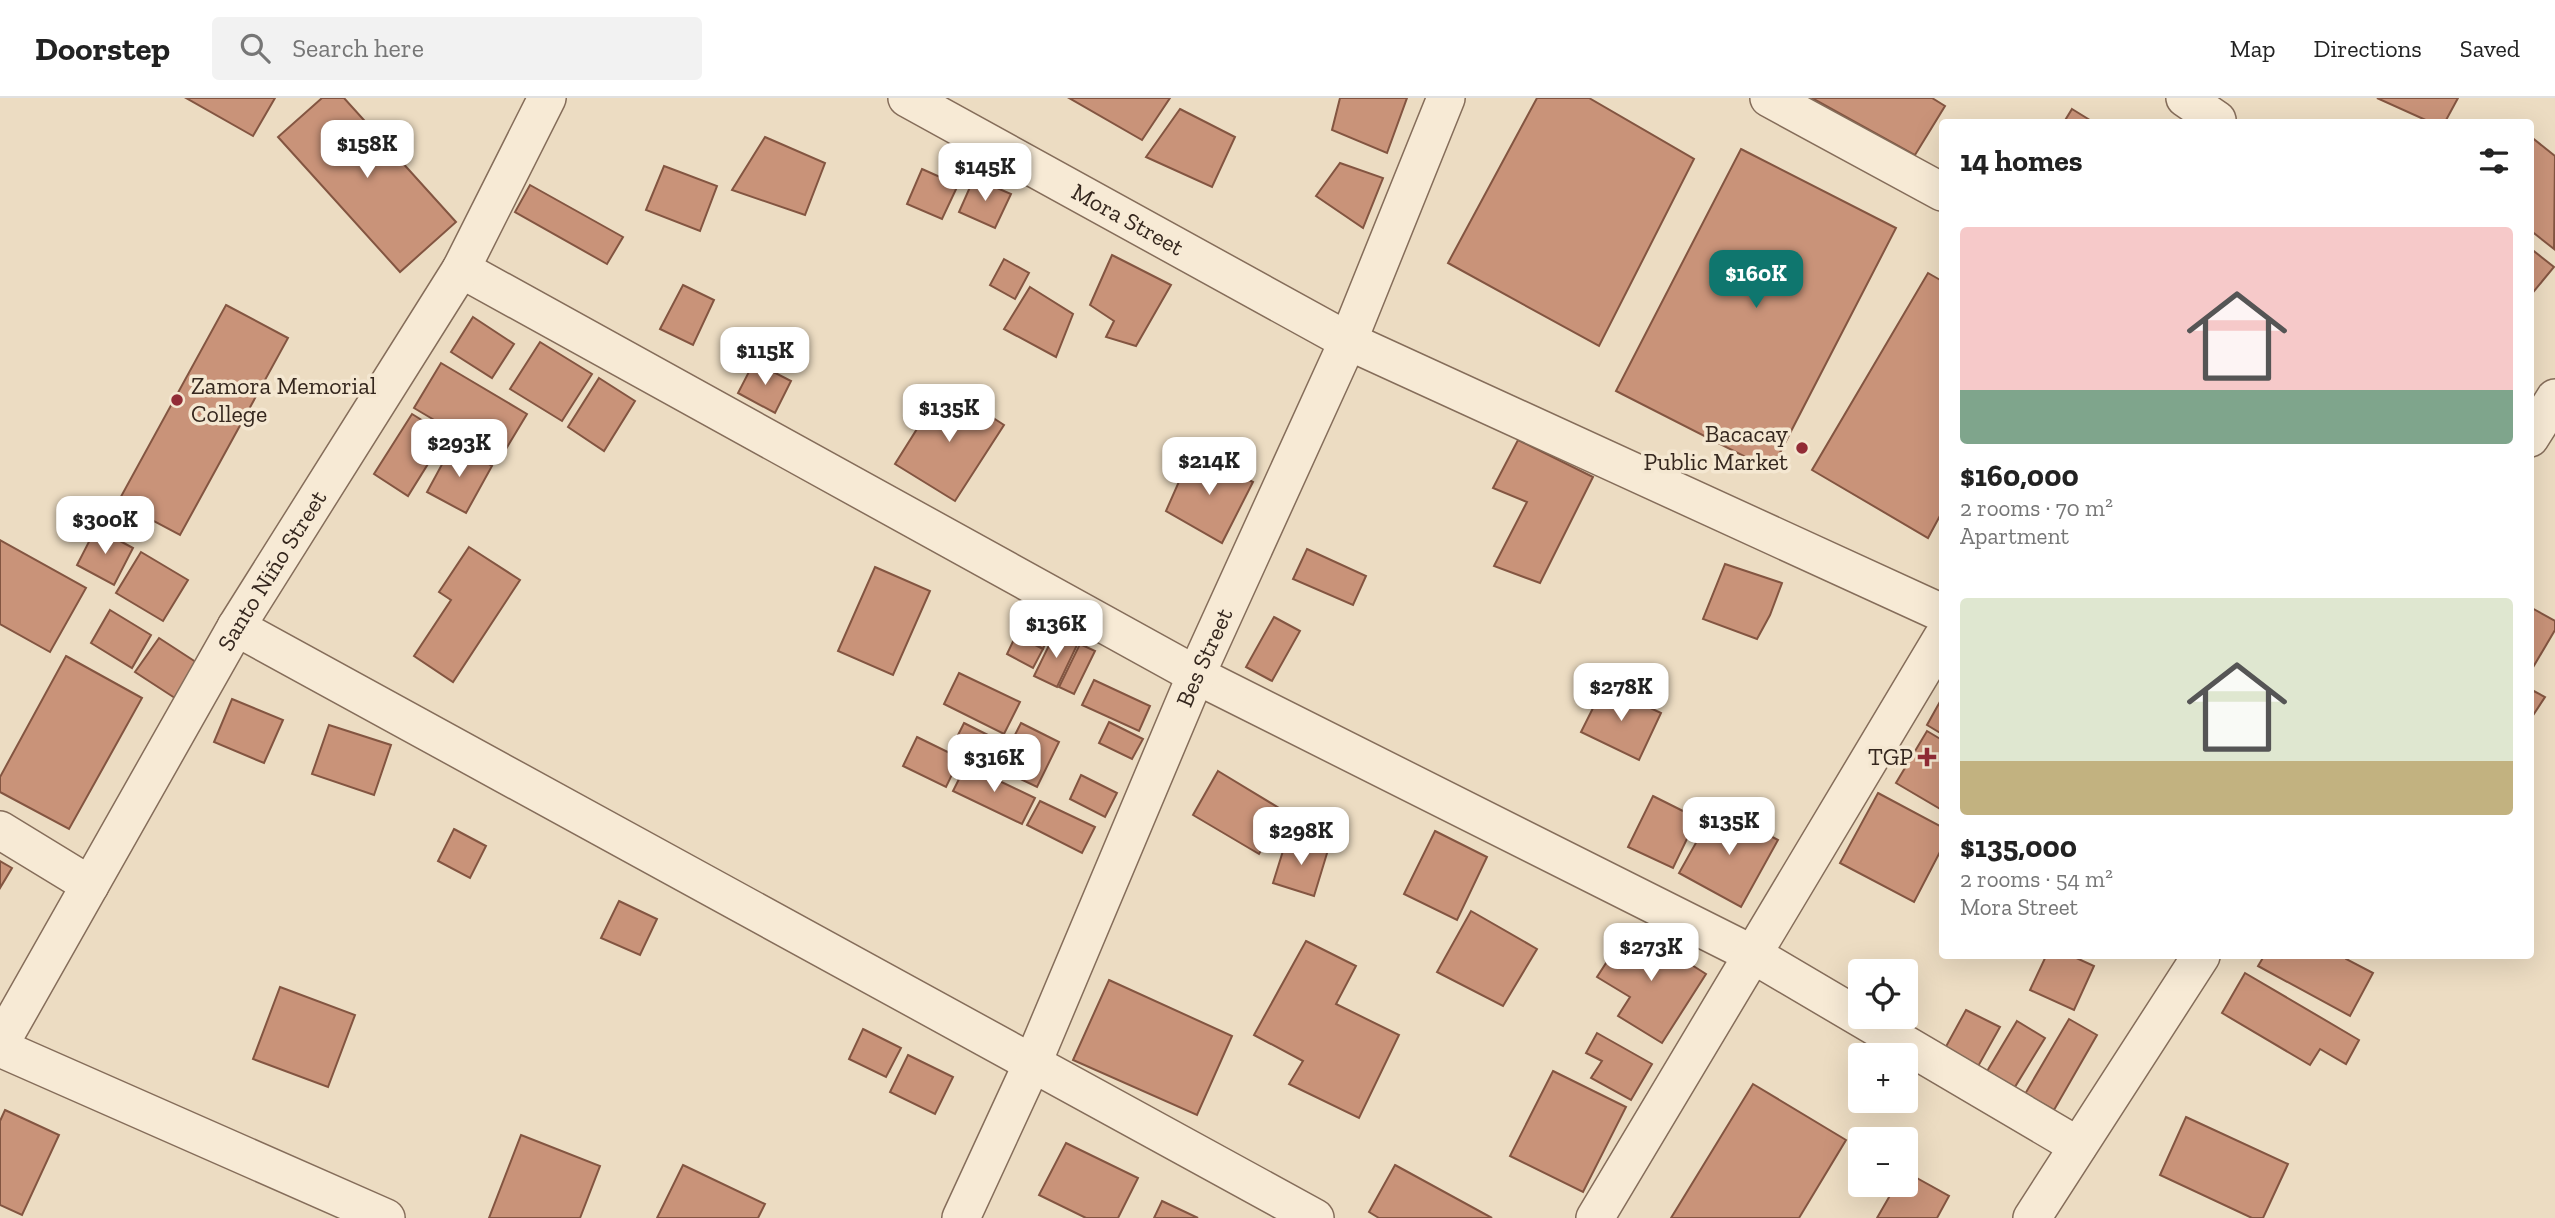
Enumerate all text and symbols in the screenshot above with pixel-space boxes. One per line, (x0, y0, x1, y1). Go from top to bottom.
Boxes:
search box (212, 17, 702, 80)
text: Doorstep (35, 29, 170, 68)
icon: search (236, 29, 274, 67)
text: Search here (292, 32, 424, 64)
text: Map (2230, 34, 2276, 63)
text: Directions (2314, 34, 2422, 63)
text: Saved (2460, 34, 2520, 63)
pin: $158K (318, 120, 416, 180)
text: $158K (337, 129, 397, 157)
icon: filters (2475, 142, 2513, 180)
text: 14 homes (1960, 143, 2083, 179)
pin: $145K (936, 144, 1034, 203)
text: $145K (954, 152, 1016, 180)
street label: Mora Street (1067, 177, 1189, 262)
pin: $160K (1707, 250, 1805, 310)
text: $160K (1725, 259, 1787, 287)
icon: home (2174, 273, 2300, 399)
pin: $115K (716, 328, 814, 387)
text: $115K (736, 336, 794, 364)
place label: Zamora Memorial College (191, 371, 376, 428)
pin: $135K (900, 384, 998, 444)
marker: Zamora Memorial College (169, 392, 185, 408)
text: $135K (919, 393, 979, 421)
place label: Bacacay Public Market (1644, 419, 1789, 476)
pin: $293K (410, 420, 508, 479)
text: $293K (427, 428, 491, 456)
pin: $214K (1160, 438, 1258, 497)
marker: Bacacay Public Market (1794, 440, 1810, 456)
text: $214K (1178, 446, 1240, 474)
text: $160,000 (1960, 458, 2079, 494)
street label: Santo Niño Street (211, 485, 332, 656)
text: 2 rooms · 70 m² (1960, 494, 2113, 522)
pin: $300K (56, 496, 154, 556)
text: $300K (72, 505, 138, 533)
text: Apartment (1960, 522, 2069, 550)
pin: $136K (1007, 601, 1105, 660)
street label: Bes Street (1169, 603, 1239, 711)
text: $136K (1026, 609, 1086, 637)
icon: home (2174, 644, 2300, 770)
pin: $278K (1572, 664, 1670, 723)
text: $278K (1590, 672, 1652, 700)
pin: $316K (945, 734, 1043, 794)
place label: TGP (1868, 742, 1913, 771)
text: $316K (964, 743, 1024, 771)
marker: TGP (1919, 749, 1935, 765)
pin: $135K (1680, 798, 1778, 857)
text: $135K (1699, 806, 1759, 834)
pin: $298K (1252, 808, 1350, 867)
text: $298K (1269, 816, 1333, 844)
text: $135,000 (1960, 829, 2077, 865)
text: 2 rooms · 54 m² (1960, 865, 2113, 893)
text: Mora Street (1960, 893, 2078, 921)
pin: $273K (1602, 924, 1700, 983)
text: $273K (1620, 932, 1682, 960)
map controls (1848, 959, 1918, 1197)
button: locate (1848, 959, 1918, 1029)
button: + (1848, 1043, 1918, 1113)
button: − (1848, 1127, 1918, 1197)

